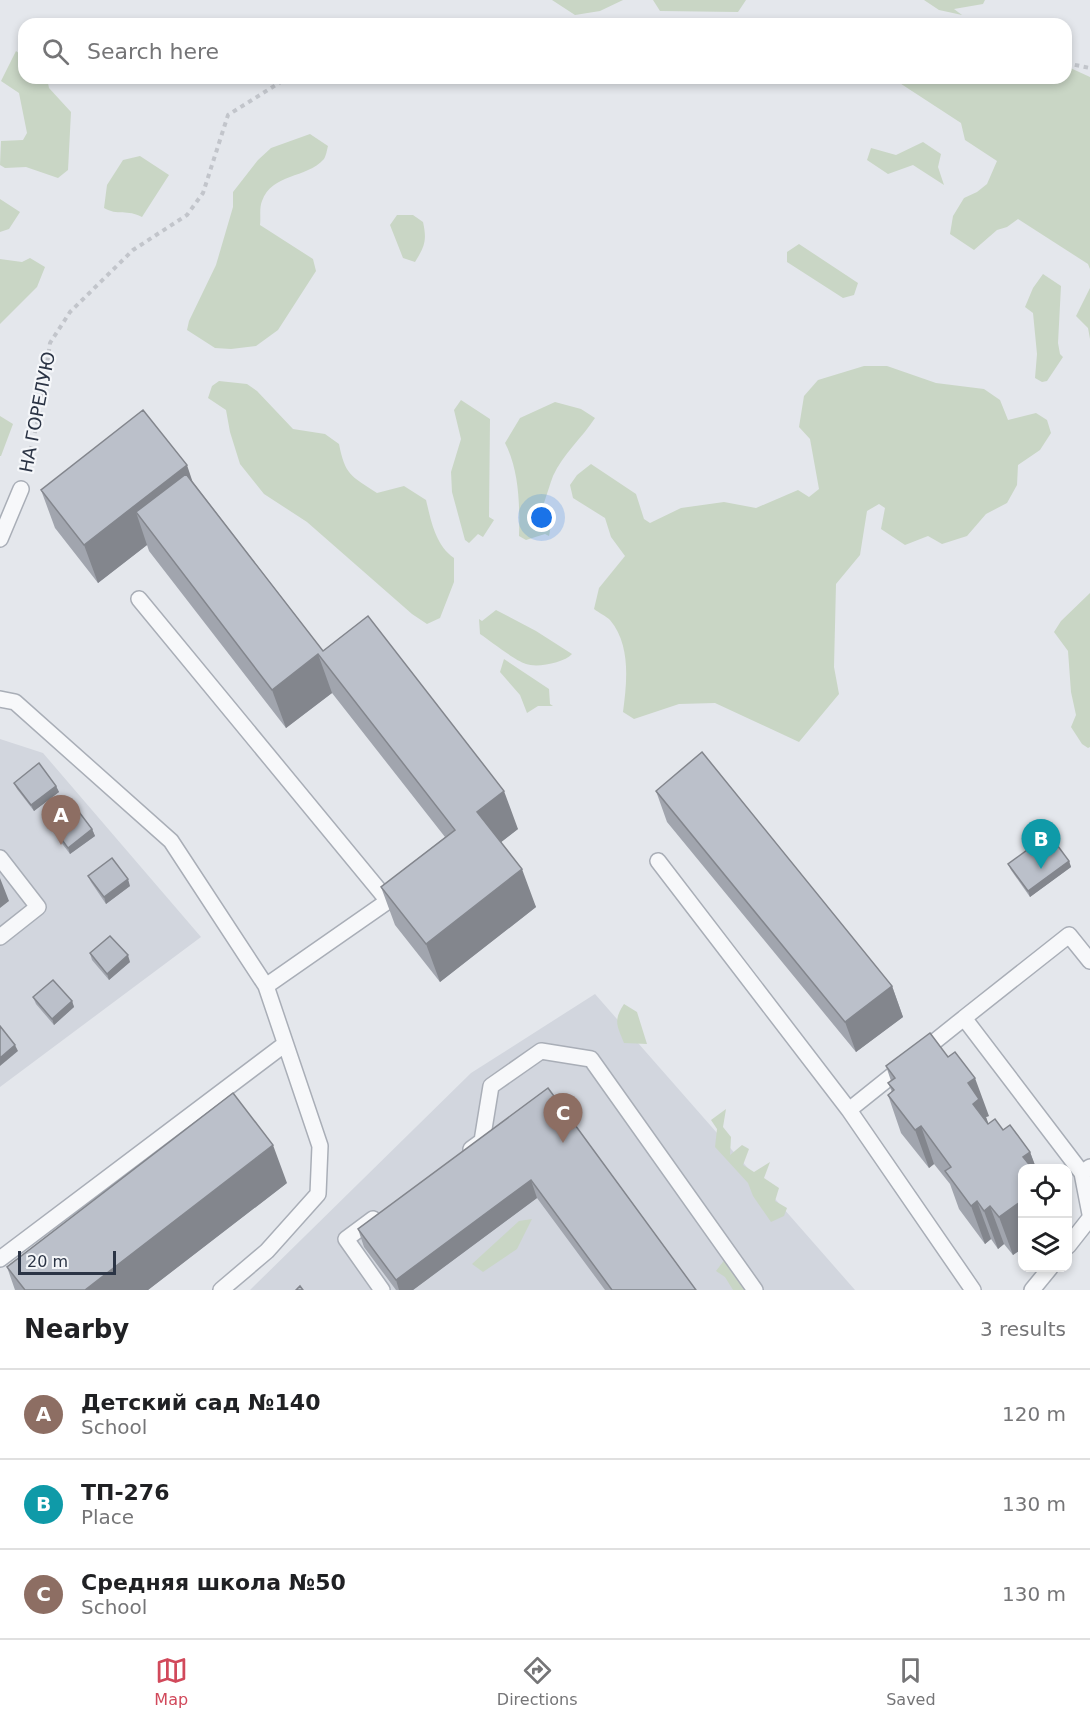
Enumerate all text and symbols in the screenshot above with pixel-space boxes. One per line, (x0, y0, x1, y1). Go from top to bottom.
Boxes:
search box (18, 18, 1072, 84)
icon: search (39, 35, 72, 68)
text: Search here (87, 39, 219, 64)
street label: НА ГОРЕЛУЮ (15, 350, 59, 474)
your location (527, 503, 556, 532)
pin: A (42, 796, 80, 845)
pin: B (1022, 820, 1060, 869)
pin: C (544, 1094, 582, 1143)
map controls (1018, 1164, 1072, 1272)
button: locate (1018, 1164, 1072, 1218)
button: layers (1018, 1218, 1072, 1272)
scale bar (18, 1248, 116, 1276)
text: 20 m (27, 1252, 68, 1271)
text: Nearby (24, 1314, 129, 1344)
text: 3 results (980, 1317, 1066, 1341)
text: Детский сад №140 (81, 1390, 320, 1415)
text: A (36, 1402, 51, 1426)
text: 120 m (1002, 1402, 1066, 1426)
text: School (81, 1415, 147, 1439)
text: ТП-276 (81, 1480, 169, 1505)
text: B (36, 1492, 51, 1516)
text: 130 m (1002, 1492, 1066, 1516)
text: Place (81, 1505, 134, 1529)
text: Средняя школа №50 (81, 1570, 346, 1595)
text: C (36, 1582, 51, 1606)
text: 130 m (1002, 1582, 1066, 1606)
text: School (81, 1595, 147, 1619)
tab: Map (154, 1654, 188, 1709)
tab: Directions (497, 1654, 577, 1709)
tab: Saved (886, 1654, 936, 1709)

